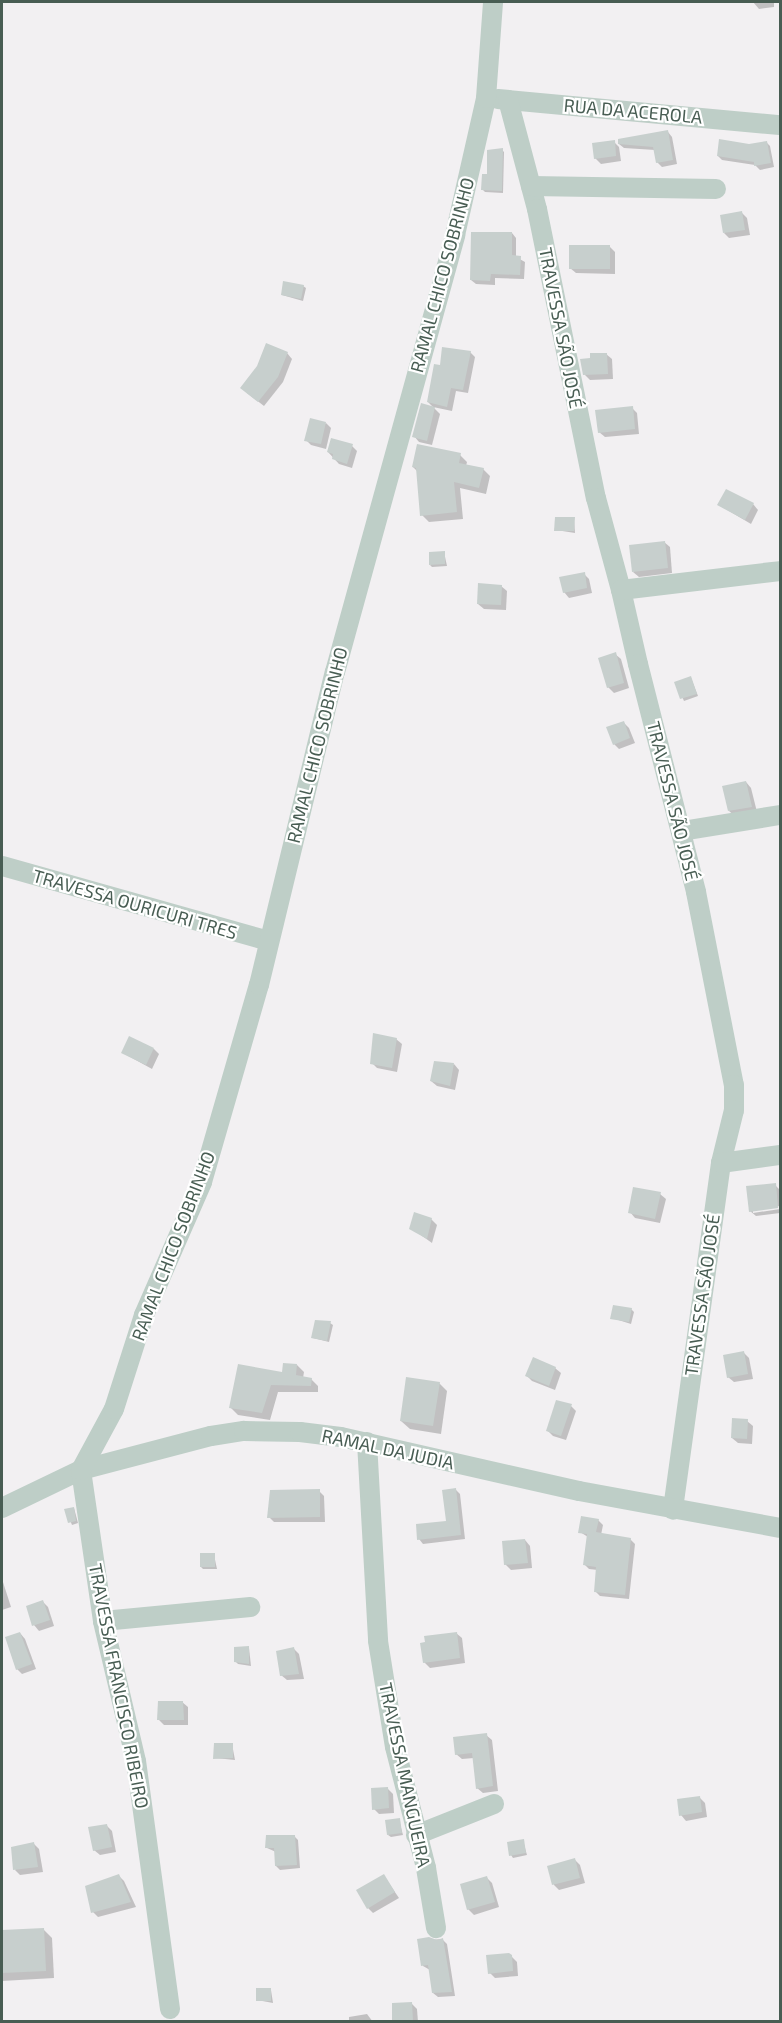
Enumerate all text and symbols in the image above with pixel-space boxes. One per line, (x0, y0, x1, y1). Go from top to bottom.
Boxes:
street label: RUA DA ACEROLA (562, 94, 704, 128)
street label: RAMAL CHICO SOBRINHO (405, 175, 479, 375)
street label: TRAVESSA SÃO JOSÉ (535, 245, 587, 411)
street label: RAMAL CHICO SOBRINHO (282, 645, 352, 845)
street label: TRAVESSA SÃO JOSÉ (643, 719, 703, 883)
street label: TRAVESSA OURICURI TRES (30, 864, 240, 944)
street label: RAMAL CHICO SOBRINHO (127, 1148, 219, 1344)
street label: TRAVESSA SÃO JOSÉ (680, 1212, 724, 1378)
street label: RAMAL DA JUDIA (319, 1424, 457, 1474)
street label: TRAVESSA FRANCISCO RIBEIRO (85, 1562, 153, 1810)
street label: TRAVESSA MANGUEIRA (375, 1680, 435, 1870)

